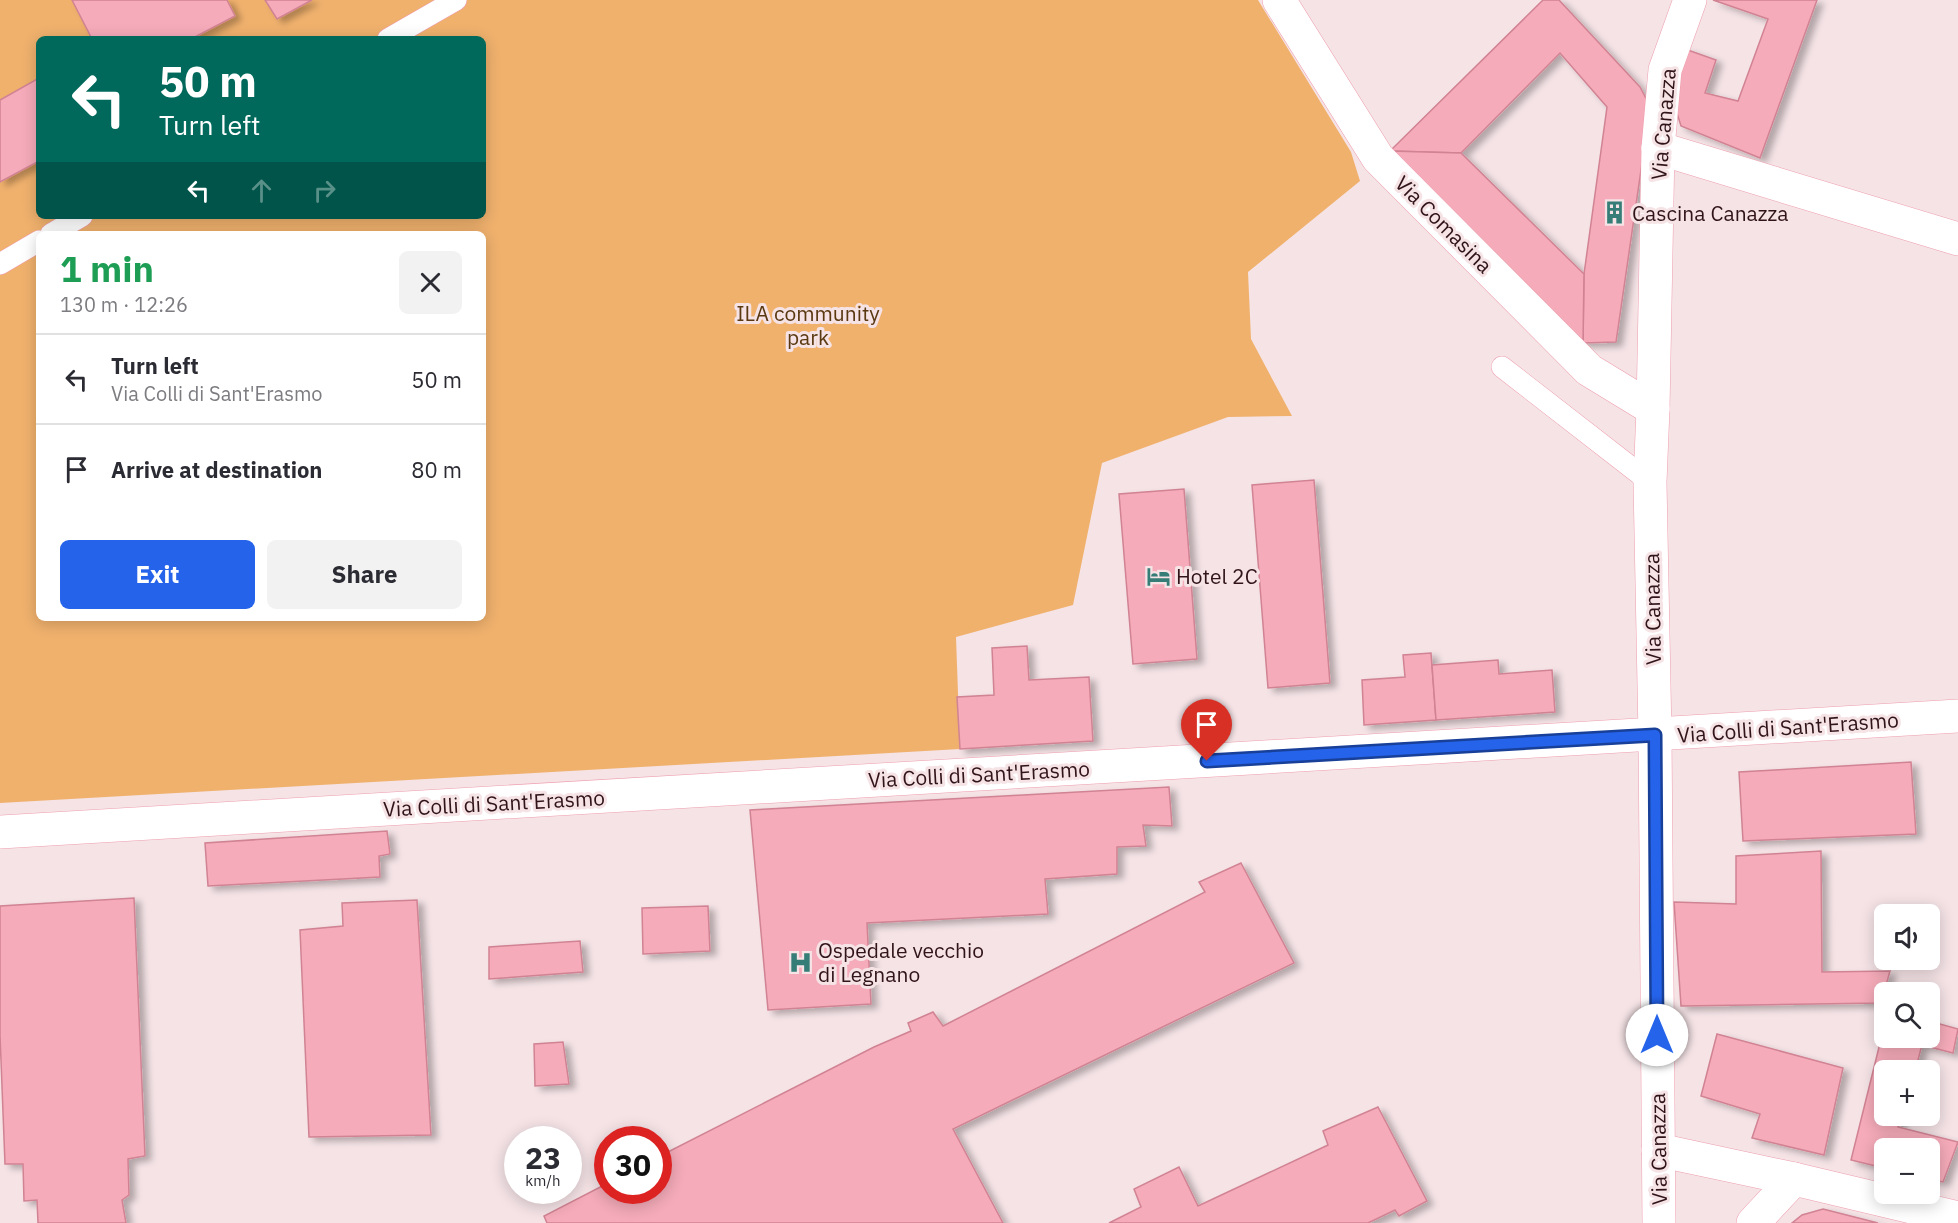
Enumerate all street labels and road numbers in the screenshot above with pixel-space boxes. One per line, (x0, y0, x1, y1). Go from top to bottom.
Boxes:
street label: Via Canazza (1644, 67, 1682, 181)
street label: Via Comasina (1389, 169, 1499, 279)
street label: Via Canazza (1637, 553, 1667, 665)
street label: Via Colli di Sant'Erasmo (1676, 705, 1900, 749)
street label: Via Colli di Sant'Erasmo (867, 754, 1091, 794)
street label: Via Colli di Sant'Erasmo (382, 783, 606, 823)
street label: Via Canazza (1643, 1093, 1673, 1205)

